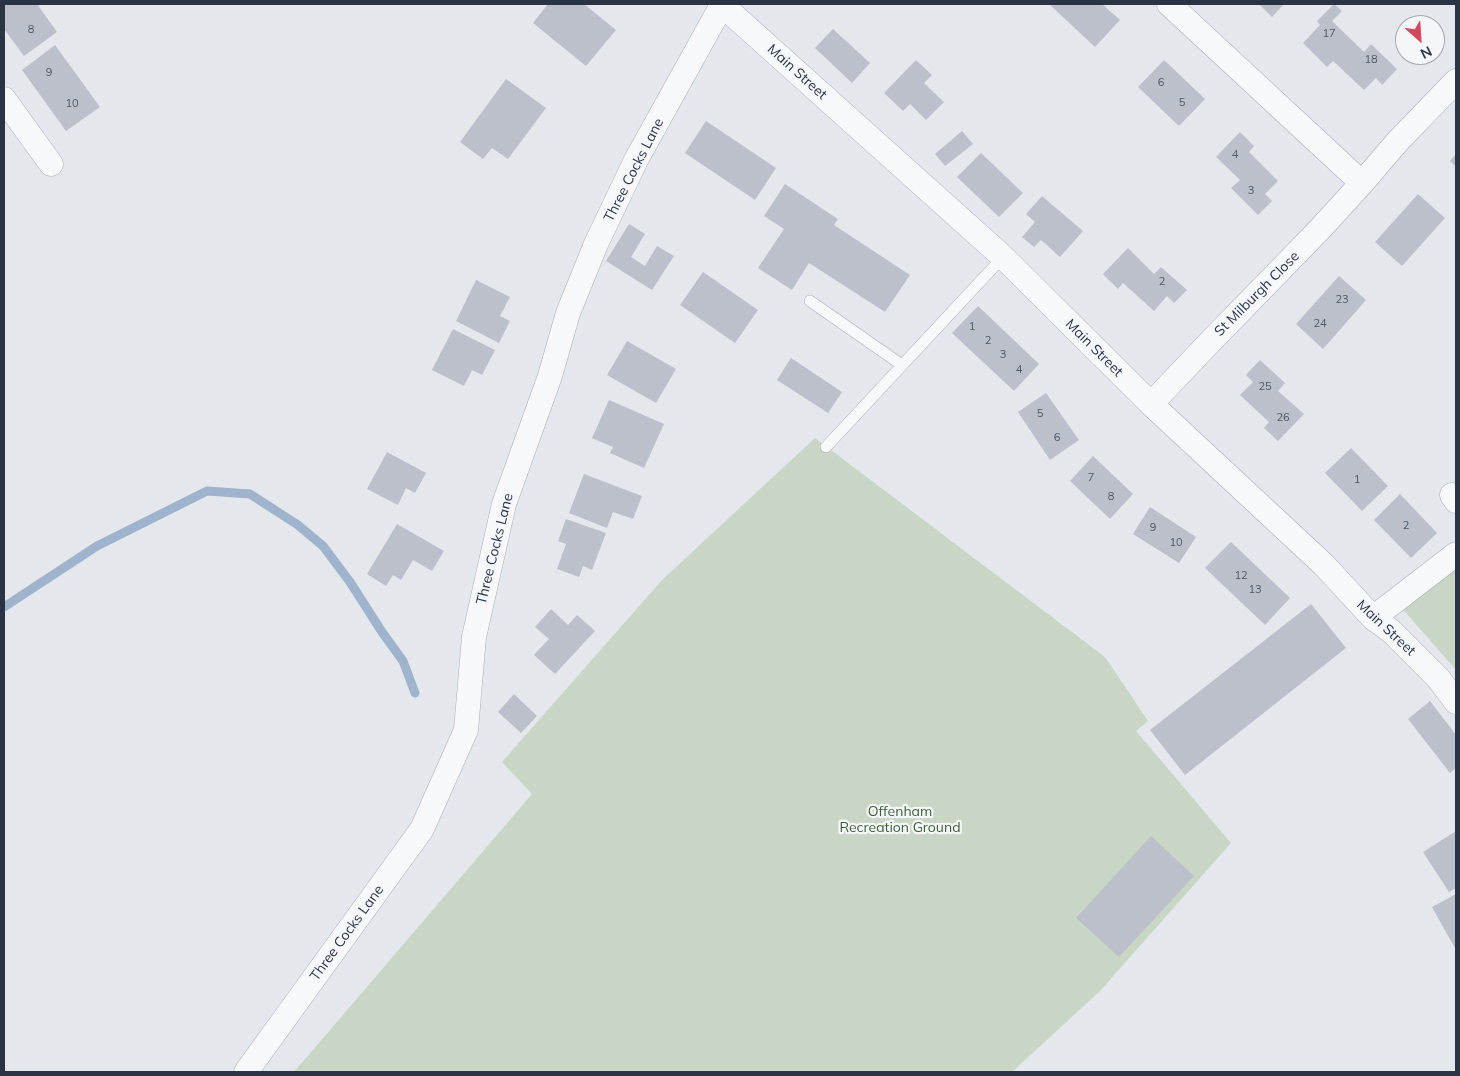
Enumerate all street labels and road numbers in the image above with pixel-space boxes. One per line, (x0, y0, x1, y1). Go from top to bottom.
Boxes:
street label: Main Street (764, 41, 830, 103)
street label: Three Cocks Lane (601, 115, 667, 225)
street label: St Milburgh Close (1211, 248, 1303, 340)
street label: Main Street (1062, 316, 1126, 380)
street label: Three Cocks Lane (473, 492, 517, 606)
street label: Main Street (1353, 597, 1419, 659)
street label: Three Cocks Lane (307, 882, 387, 984)

